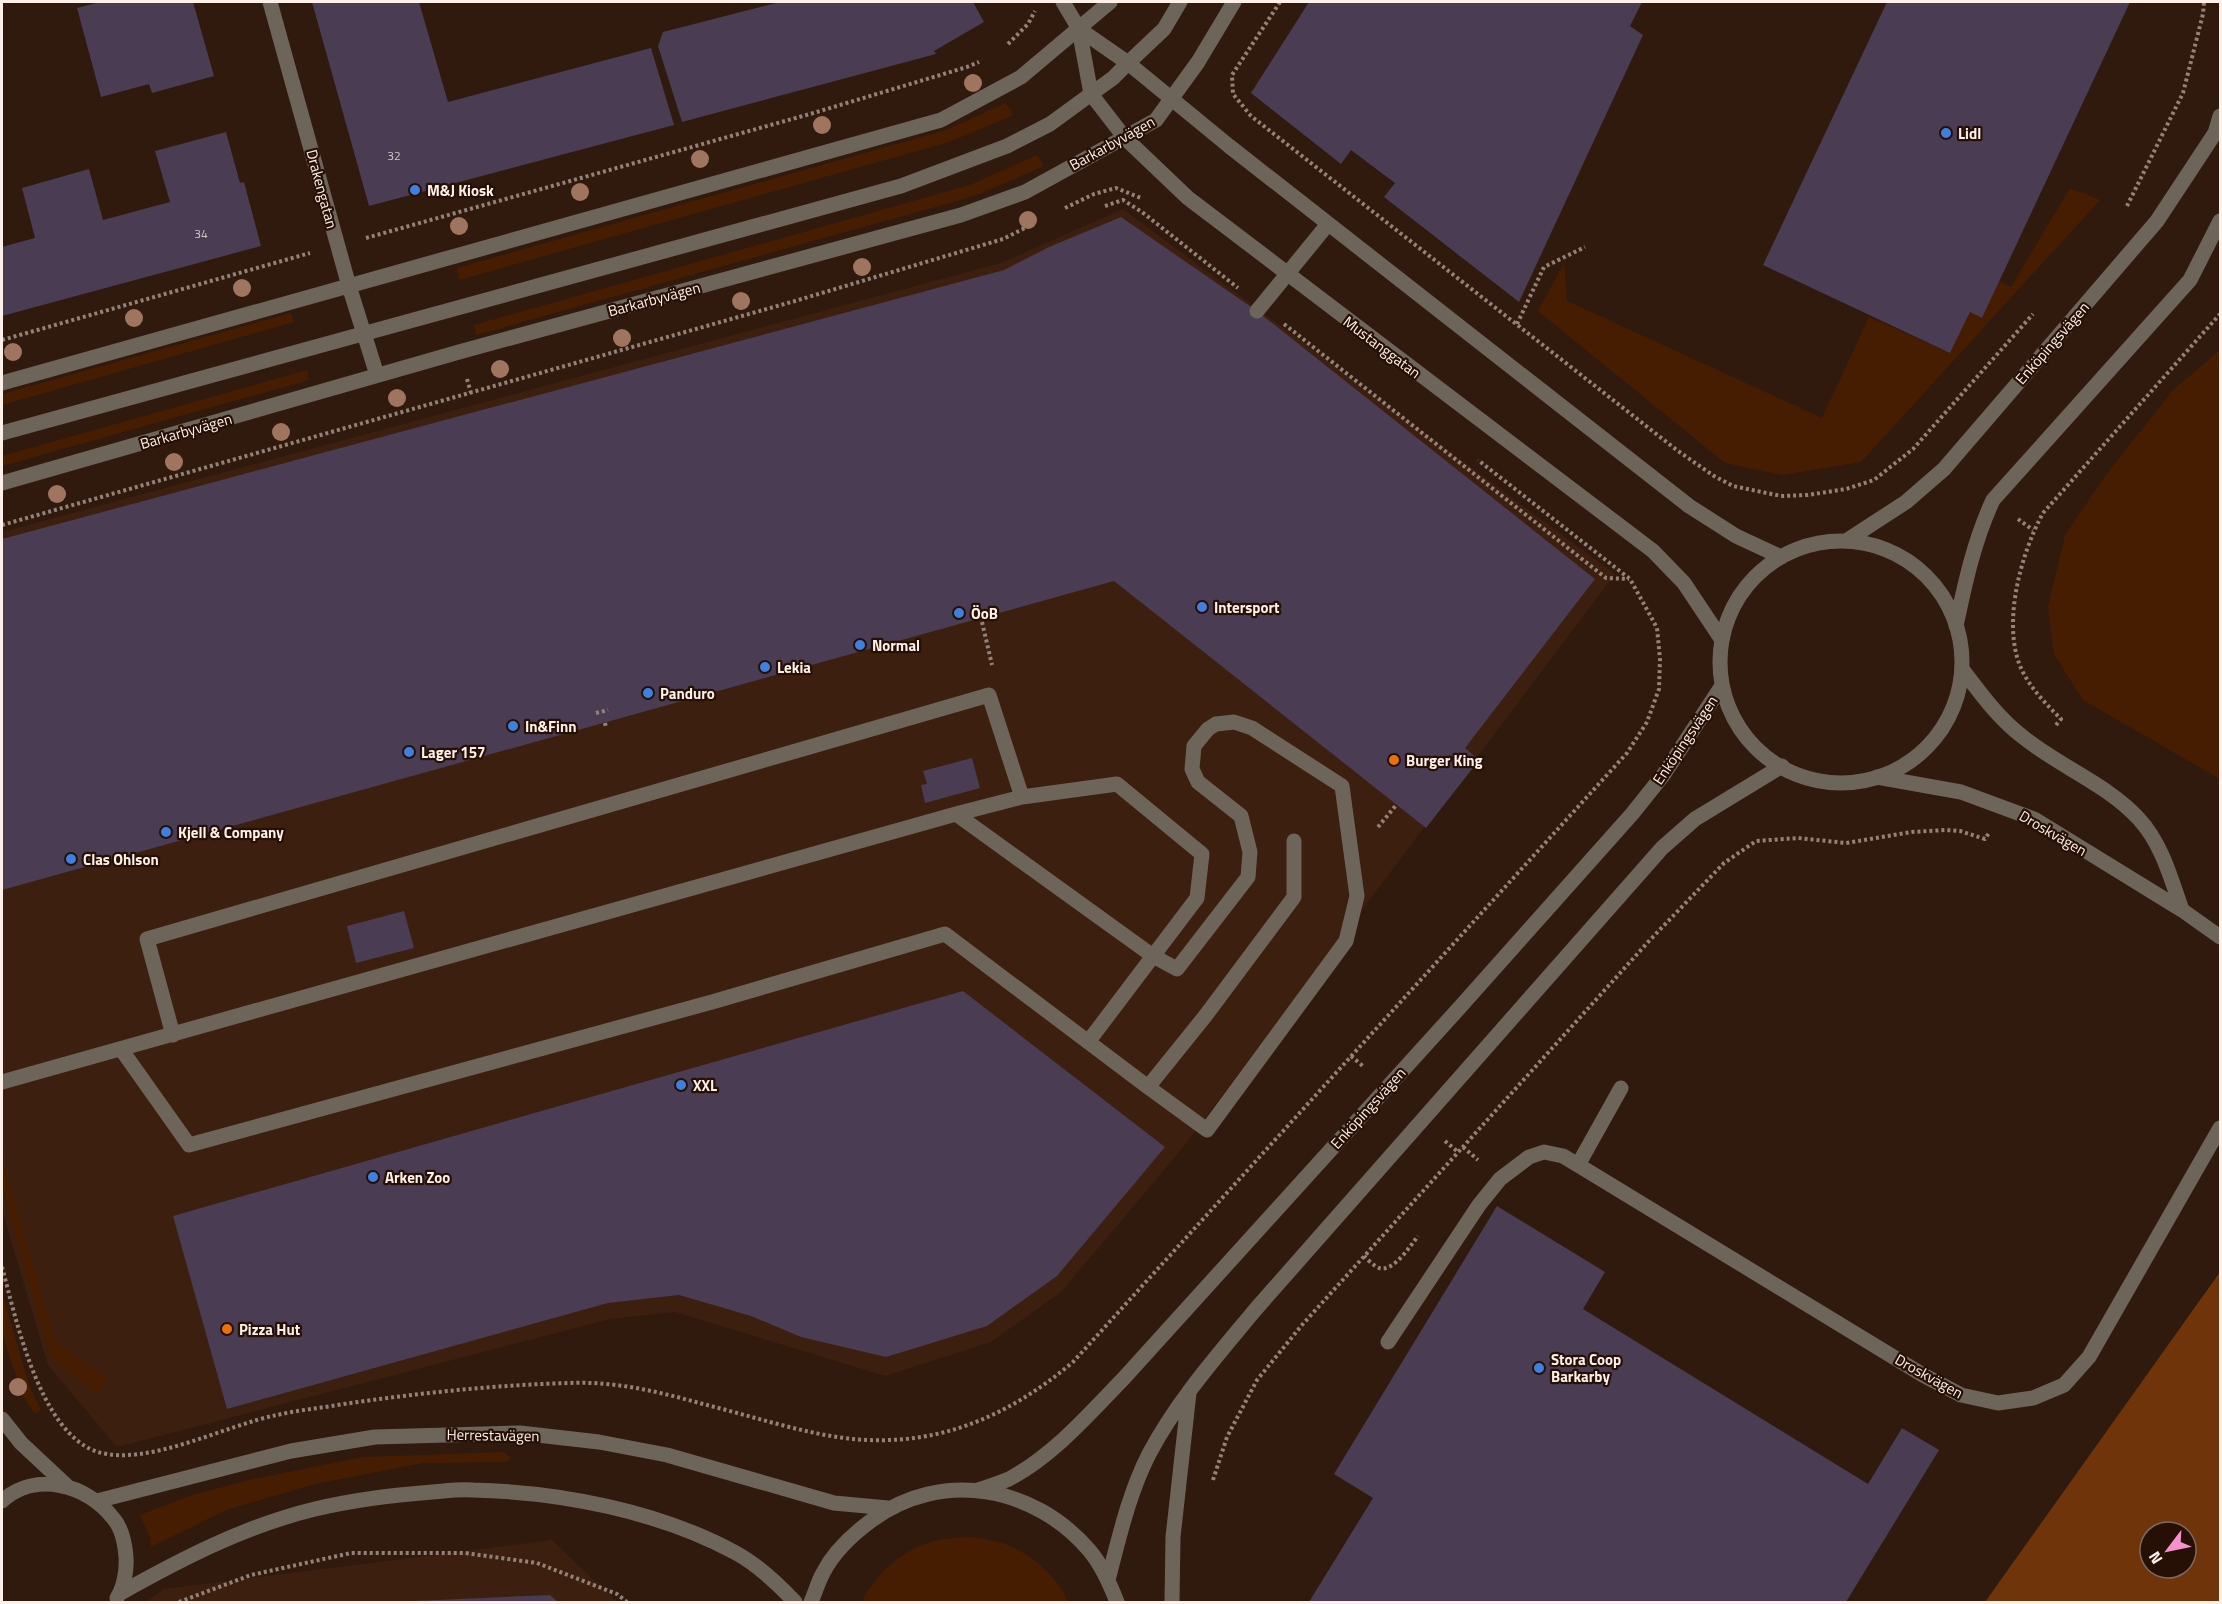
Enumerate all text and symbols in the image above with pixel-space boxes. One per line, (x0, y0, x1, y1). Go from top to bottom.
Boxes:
street label: Barkarbyvägen (1065, 110, 1159, 176)
place label: Lidl (1958, 122, 1981, 145)
marker: Lidl (1939, 126, 1953, 140)
house number: 32 (387, 146, 401, 165)
street label: Drakengatan (300, 147, 344, 231)
place label: M&J Kiosk (427, 179, 494, 202)
marker: M&J Kiosk (408, 183, 422, 197)
house number: 34 (194, 224, 208, 243)
street label: Barkarbyvägen (605, 276, 703, 322)
street label: Enköpingsvägen (2010, 297, 2094, 389)
street label: Mustanggatan (1338, 310, 1426, 384)
street label: Barkarbyvägen (137, 407, 235, 455)
place label: Intersport (1214, 596, 1280, 619)
marker: Intersport (1195, 600, 1209, 614)
place label: ÖoB (971, 602, 998, 625)
marker: ÖoB (952, 606, 966, 620)
place label: Normal (872, 634, 920, 657)
marker: Normal (853, 638, 867, 652)
place label: Lekia (777, 656, 811, 679)
marker: Lekia (758, 660, 772, 674)
place label: Panduro (660, 682, 715, 705)
marker: Panduro (641, 686, 655, 700)
street label: Enköpingsvägen (1647, 691, 1723, 789)
place label: In&Finn (525, 715, 577, 738)
marker: In&Finn (506, 719, 520, 733)
place label: Lager 157 (421, 741, 486, 764)
marker: Lager 157 (402, 745, 416, 759)
place label: Burger King (1406, 749, 1483, 772)
marker: Burger King (1387, 753, 1401, 767)
street label: Droskvägen (2015, 804, 2091, 862)
place label: Kjell & Company (178, 821, 284, 844)
marker: Kjell & Company (159, 825, 173, 839)
place label: Clas Ohlson (83, 848, 159, 871)
marker: Clas Ohlson (64, 852, 78, 866)
street label: Enköpingsvägen (1325, 1062, 1411, 1154)
place label: XXL (693, 1074, 717, 1097)
marker: XXL (674, 1078, 688, 1092)
place label: Arken Zoo (385, 1166, 450, 1189)
marker: Arken Zoo (366, 1170, 380, 1184)
place label: Pizza Hut (239, 1318, 301, 1341)
marker: Pizza Hut (220, 1322, 234, 1336)
place label: Stora Coop Barkarby (1551, 1348, 1621, 1388)
street label: Droskvägen (1891, 1348, 1967, 1404)
marker: Stora Coop Barkarby (1532, 1361, 1546, 1375)
street label: Herrestavägen (446, 1423, 540, 1447)
north arrow (2138, 1520, 2198, 1580)
text: N (2142, 1547, 2168, 1569)

